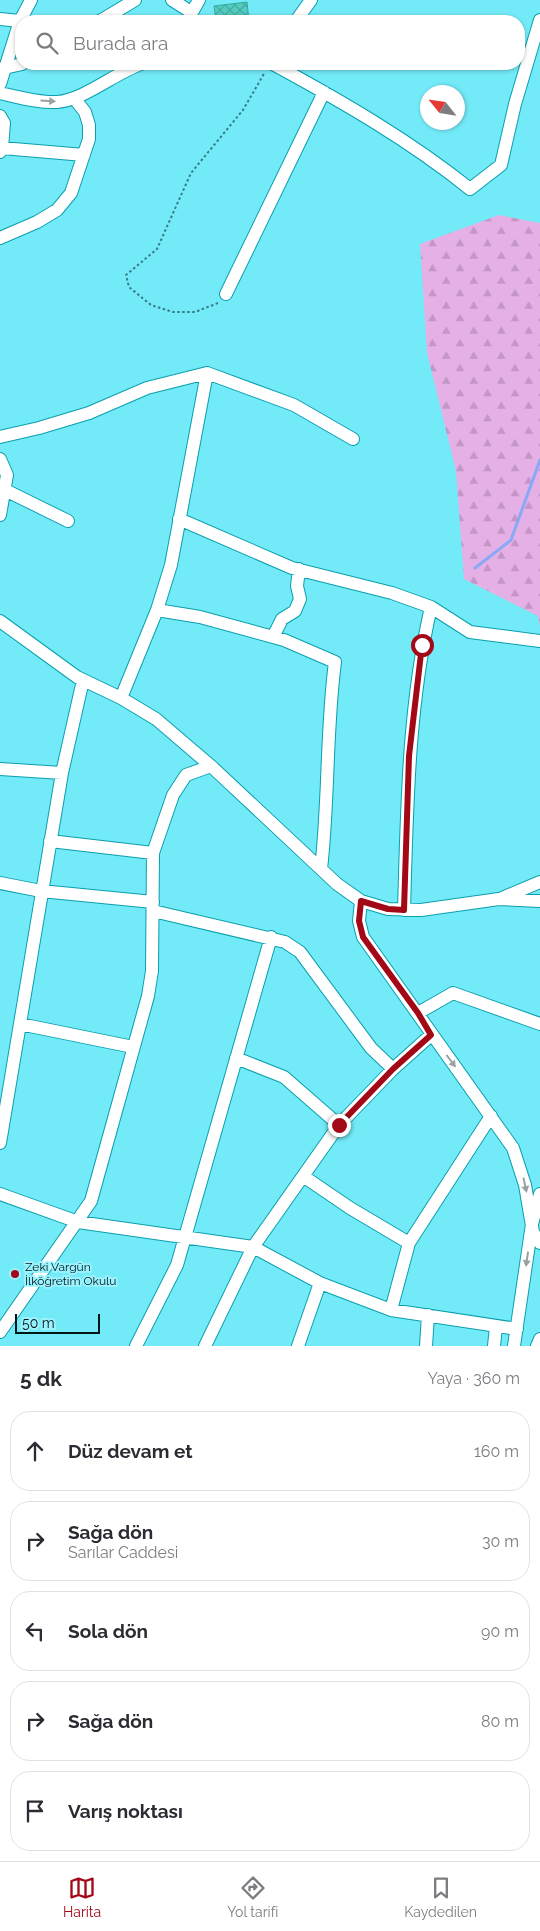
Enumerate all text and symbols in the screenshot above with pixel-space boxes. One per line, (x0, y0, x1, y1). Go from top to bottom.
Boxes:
search box (15, 15, 525, 70)
icon: search (33, 29, 61, 57)
text: Burada ara (73, 32, 168, 54)
north arrow (420, 85, 465, 130)
one-way arrow (40, 98, 56, 106)
route start (411, 634, 434, 657)
one-way arrow (445, 1054, 456, 1067)
route end (328, 1114, 351, 1137)
one-way arrow (521, 1177, 529, 1193)
one-way arrow (523, 1251, 531, 1267)
place label: Zeki Vargün İlköğretim Okulu (25, 1260, 116, 1288)
marker: Zeki Vargün İlköğretim Okulu (9, 1268, 21, 1280)
scale bar (15, 1311, 100, 1334)
text: 50 m (22, 1315, 55, 1331)
text: 5 dk (20, 1366, 62, 1391)
text: Yaya · 360 m (427, 1369, 520, 1388)
icon: ahead (21, 1437, 49, 1465)
text: Düz devam et (68, 1440, 193, 1462)
text: 160 m (474, 1442, 519, 1461)
text: Sağa dön (68, 1521, 153, 1543)
icon: right (21, 1527, 49, 1555)
text: 30 m (482, 1532, 519, 1551)
text: Sarılar Caddesi (68, 1543, 178, 1562)
icon: left (21, 1617, 49, 1645)
text: Sola dön (68, 1620, 148, 1642)
text: 90 m (481, 1622, 519, 1641)
icon: right (21, 1707, 49, 1735)
text: Sağa dön (68, 1710, 153, 1732)
text: 80 m (481, 1712, 519, 1731)
icon: arrive (21, 1797, 49, 1825)
text: Varış noktası (68, 1800, 183, 1822)
tab: Harita (63, 1874, 101, 1920)
tab: Yol tarifi (227, 1874, 278, 1920)
tab: Kaydedilen (404, 1874, 477, 1920)

